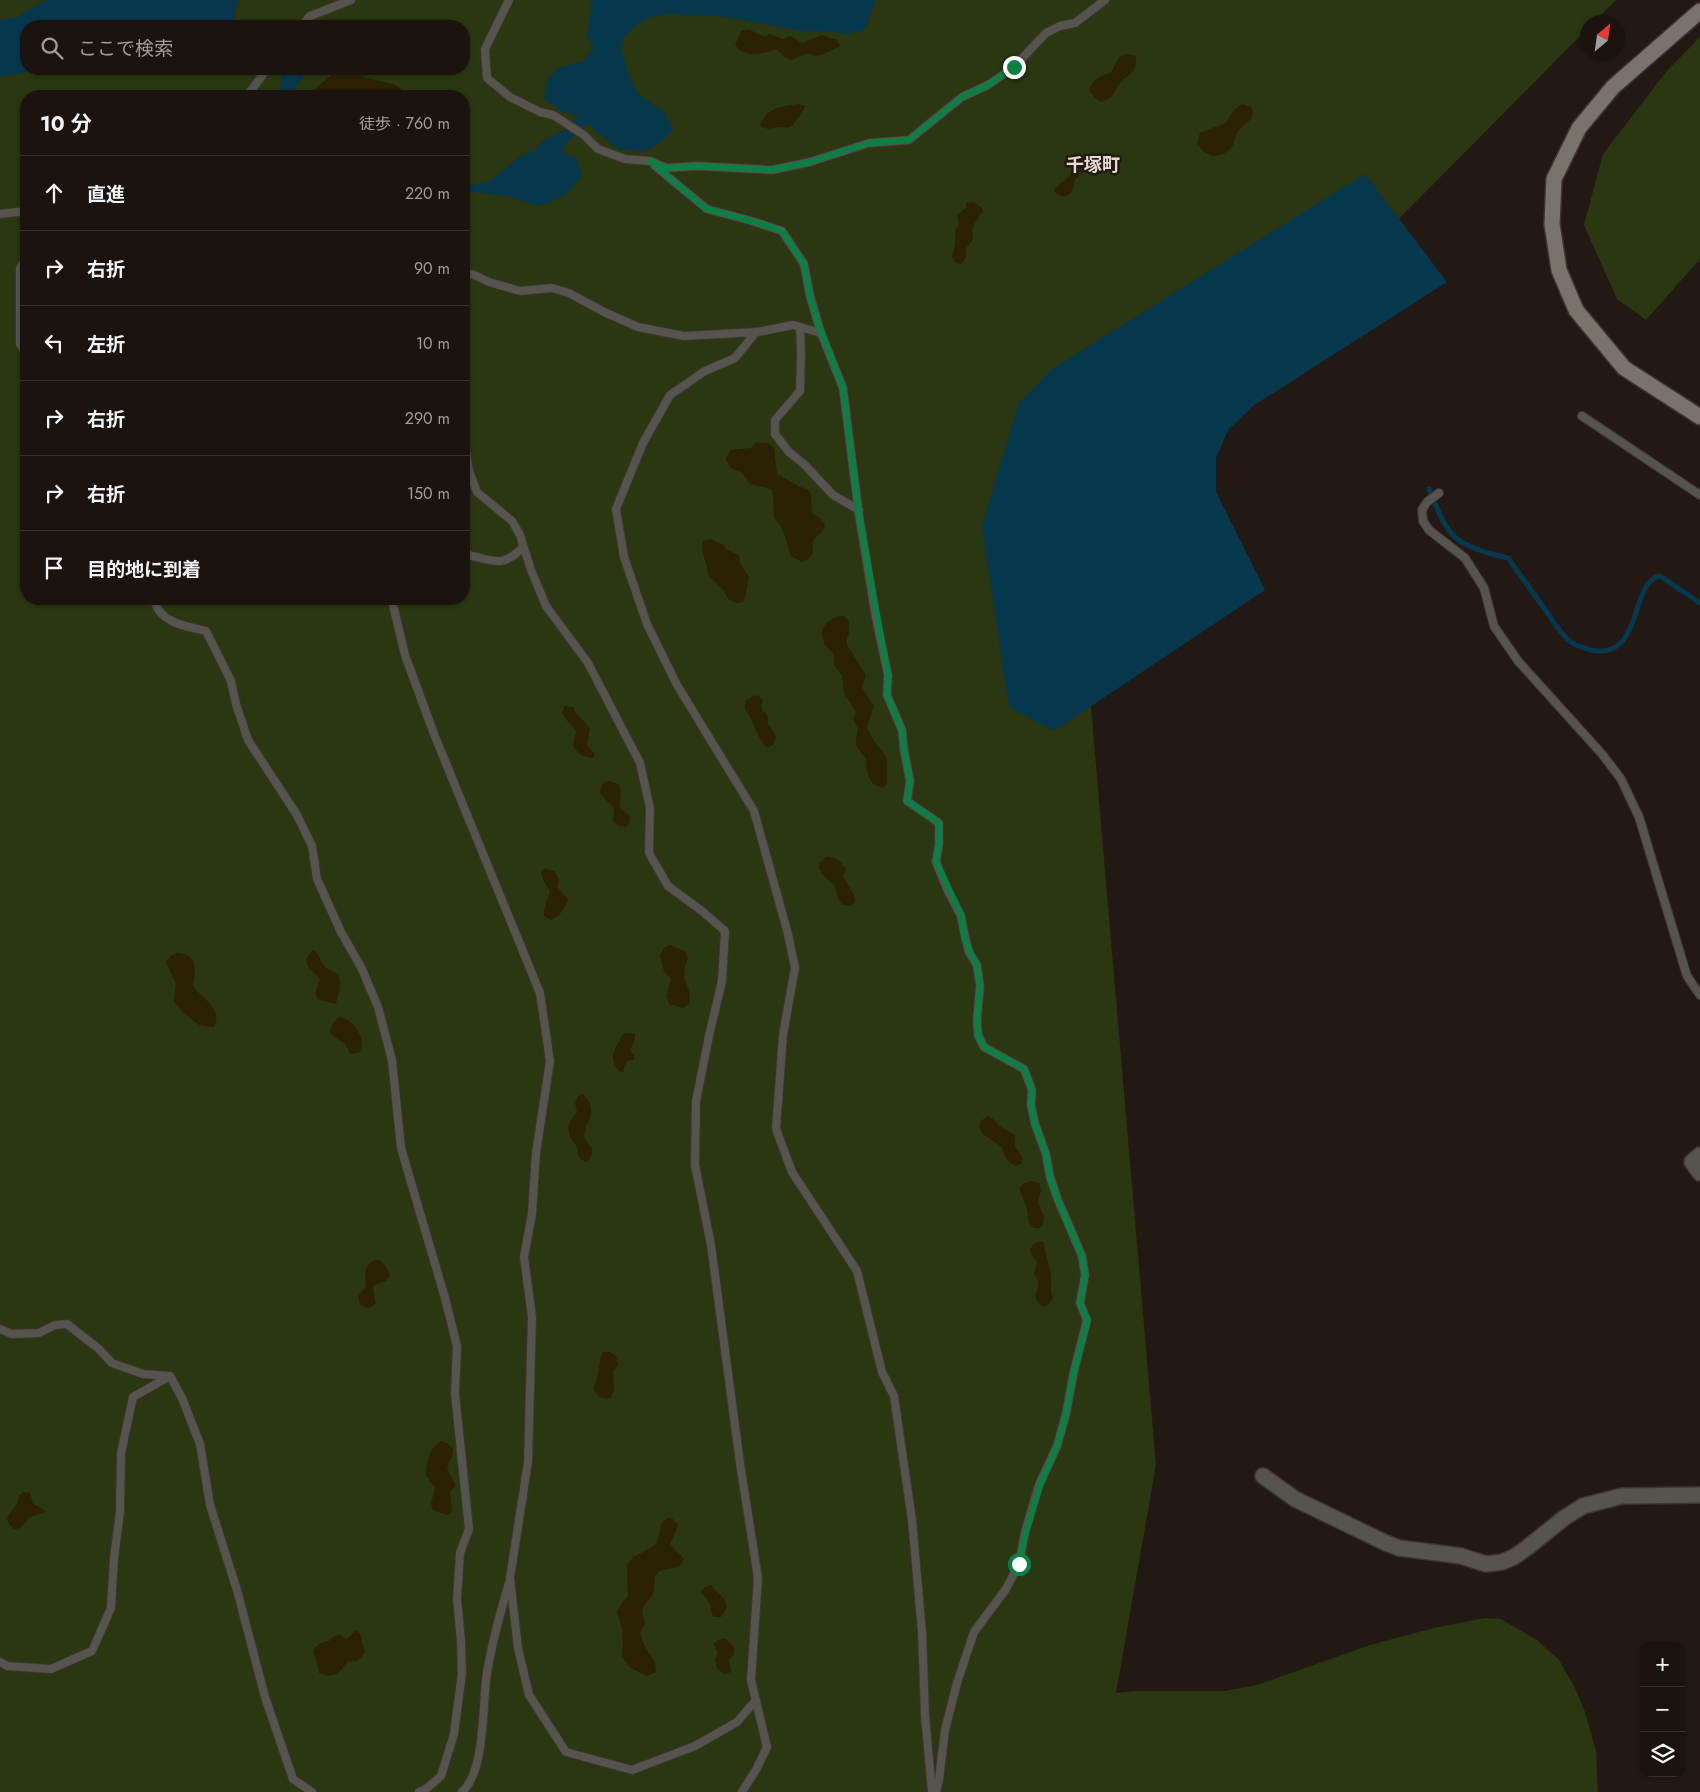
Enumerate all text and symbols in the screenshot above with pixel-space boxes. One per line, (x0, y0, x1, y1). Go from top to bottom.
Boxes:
north arrow (1580, 15, 1625, 60)
search box (20, 20, 470, 75)
icon: search (38, 34, 66, 62)
text: ここで検索 (78, 35, 173, 62)
route end (1003, 56, 1026, 79)
text: 10 分 (40, 109, 92, 139)
text: 徒歩 · 760 m (359, 112, 450, 135)
district label: 千塚町 (1066, 152, 1120, 178)
icon: ahead (40, 179, 68, 207)
text: 直進 (87, 181, 125, 208)
text: 220 m (405, 182, 450, 205)
icon: right (40, 254, 68, 282)
text: 右折 (87, 256, 125, 283)
text: 90 m (414, 257, 450, 280)
icon: left (40, 329, 68, 357)
text: 左折 (87, 331, 125, 358)
text: 10 m (416, 332, 450, 355)
icon: right (40, 404, 68, 432)
text: 右折 (87, 406, 125, 433)
text: 290 m (405, 407, 450, 430)
icon: right (40, 479, 68, 507)
text: 右折 (87, 481, 125, 508)
text: 150 m (407, 482, 450, 505)
icon: arrive (40, 554, 68, 582)
text: 目的地に到着 (87, 556, 201, 583)
route start (1008, 1553, 1031, 1576)
map controls (1640, 1642, 1685, 1777)
button: + (1640, 1642, 1685, 1687)
button: − (1640, 1687, 1685, 1732)
button: layers (1640, 1732, 1685, 1777)

